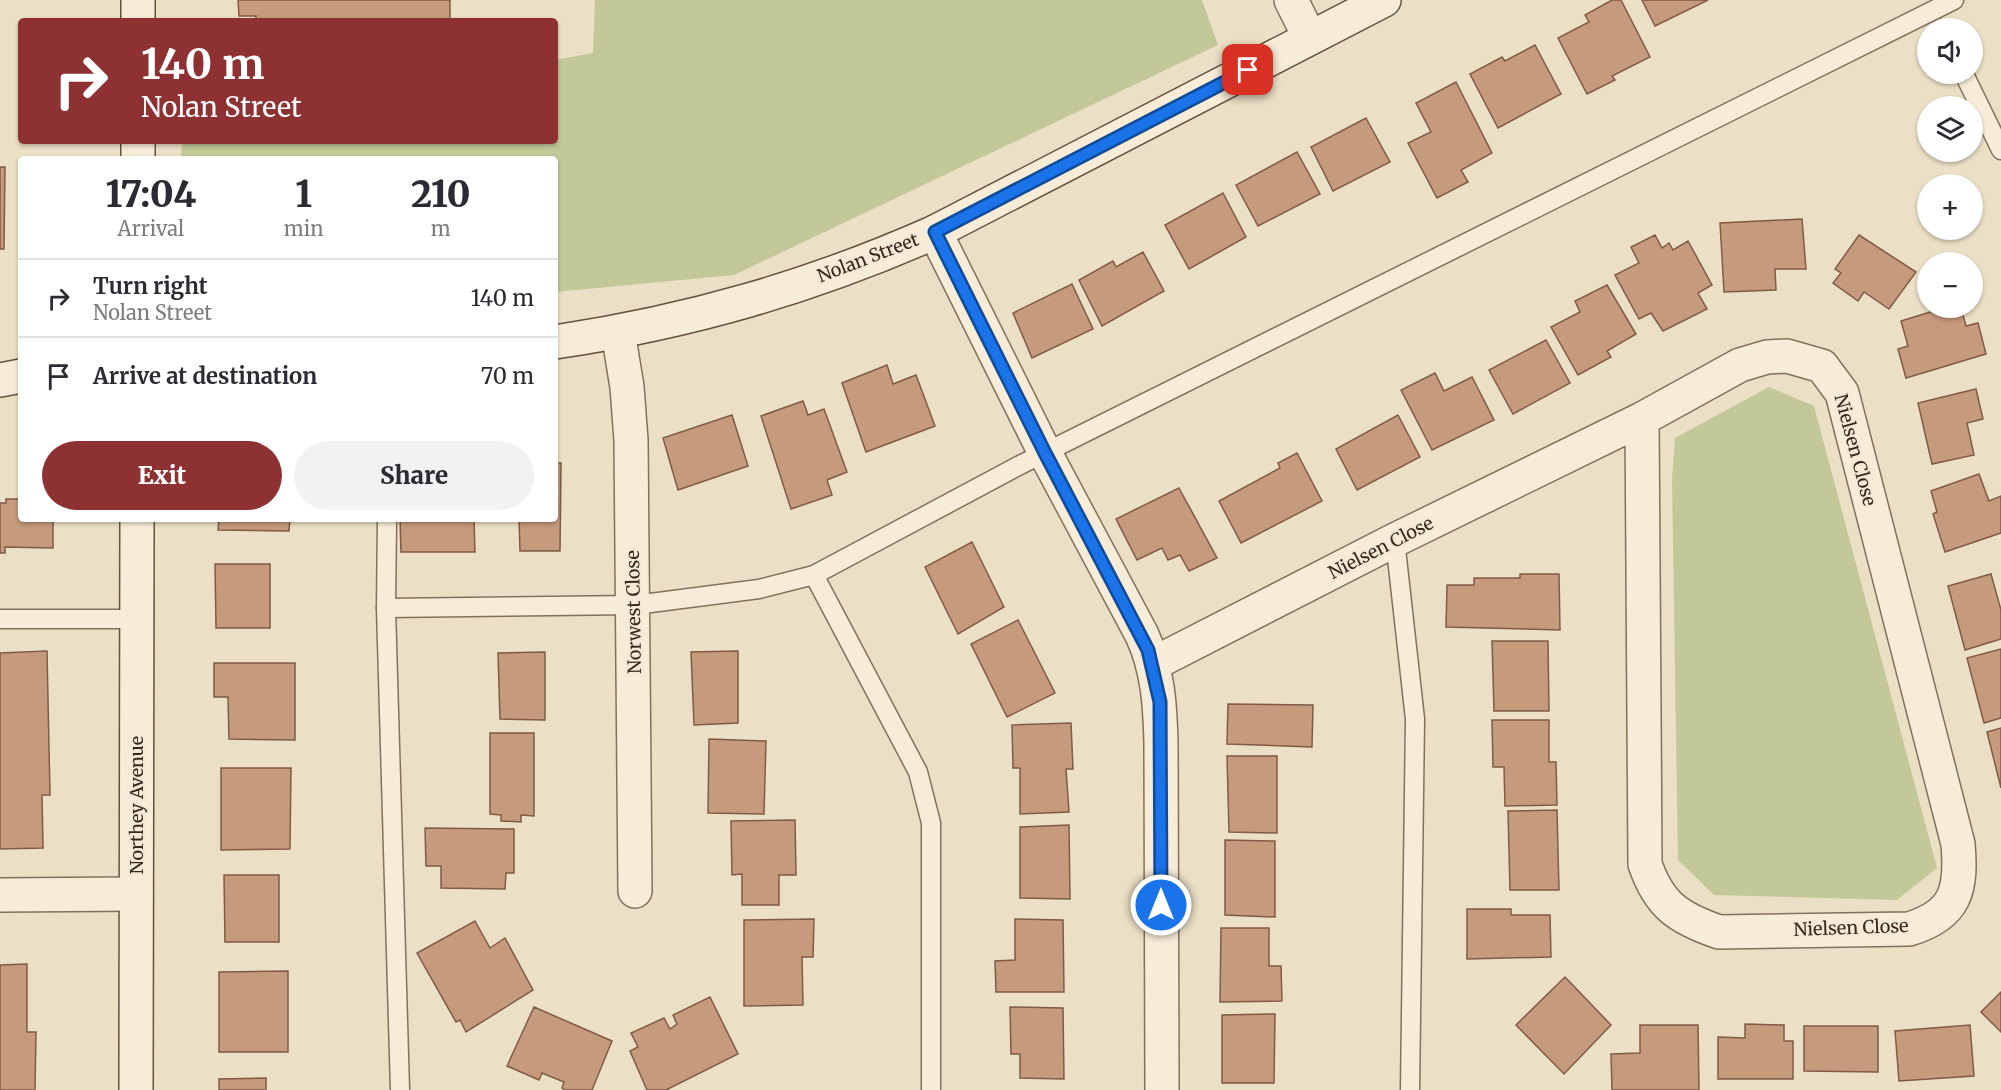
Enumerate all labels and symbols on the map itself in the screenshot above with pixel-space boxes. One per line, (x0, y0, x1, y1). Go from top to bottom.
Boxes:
pin (1222, 44, 1273, 95)
street label: Nolan Street (814, 228, 922, 287)
street label: Nielsen Close (1829, 391, 1881, 508)
street label: Nielsen Close (1324, 511, 1437, 584)
street label: Norwest Close (621, 550, 646, 674)
street label: Northey Avenue (125, 736, 148, 874)
position arrow (1129, 873, 1193, 937)
street label: Nielsen Close (1793, 914, 1909, 941)

